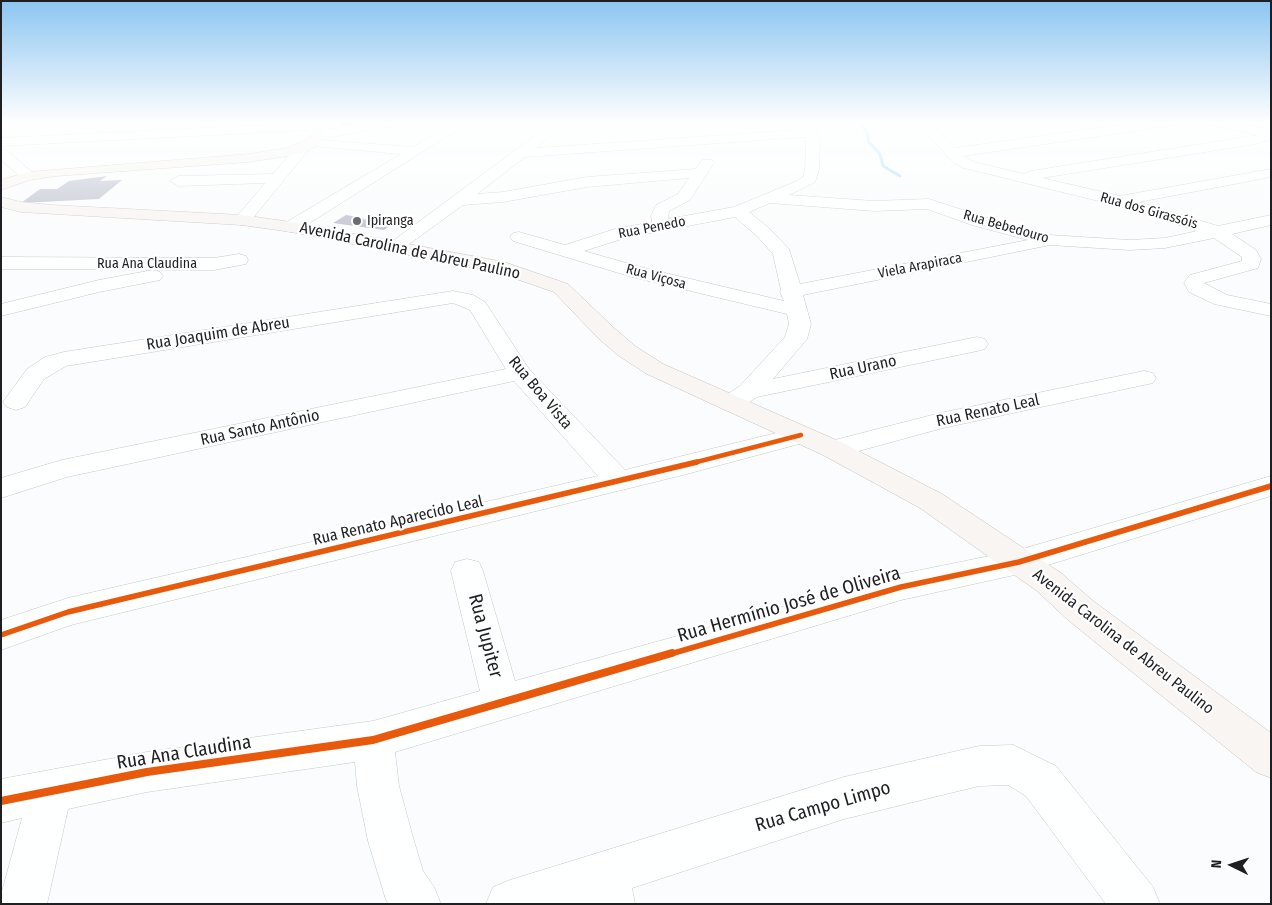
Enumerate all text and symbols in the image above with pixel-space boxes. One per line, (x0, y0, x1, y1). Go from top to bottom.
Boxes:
street label: Rua dos Girassóis (1098, 189, 1200, 233)
street label: Rua Bebedouro (961, 207, 1051, 247)
place label: Ipiranga (367, 213, 414, 229)
street label: Rua Penedo (617, 213, 687, 243)
marker: Ipiranga (351, 215, 363, 227)
street label: Avenida Carolina de Abreu Paulino (298, 218, 522, 284)
street label: Viela Arapiraca (877, 250, 963, 282)
street label: Rua Ana Claudina (97, 256, 197, 272)
street label: Rua Viçosa (624, 261, 688, 293)
street label: Rua Joaquim de Abreu (145, 313, 291, 355)
street label: Rua Urano (828, 352, 898, 384)
street label: Rua Boa Vista (504, 353, 576, 433)
street label: Rua Renato Leal (935, 391, 1041, 431)
street label: Rua Santo Antônio (199, 406, 321, 450)
street label: Rua Renato Aparecido Leal (311, 492, 485, 550)
street label: Rua Hermínio José de Oliveira (675, 562, 903, 648)
street label: Avenida Carolina de Abreu Paulino (1028, 565, 1218, 719)
street label: Rua Jupiter (463, 591, 507, 681)
street label: Rua Ana Claudina (115, 731, 253, 775)
street label: Rua Campo Limpo (753, 777, 893, 837)
north arrow (1207, 840, 1257, 890)
text: N (1208, 859, 1225, 869)

